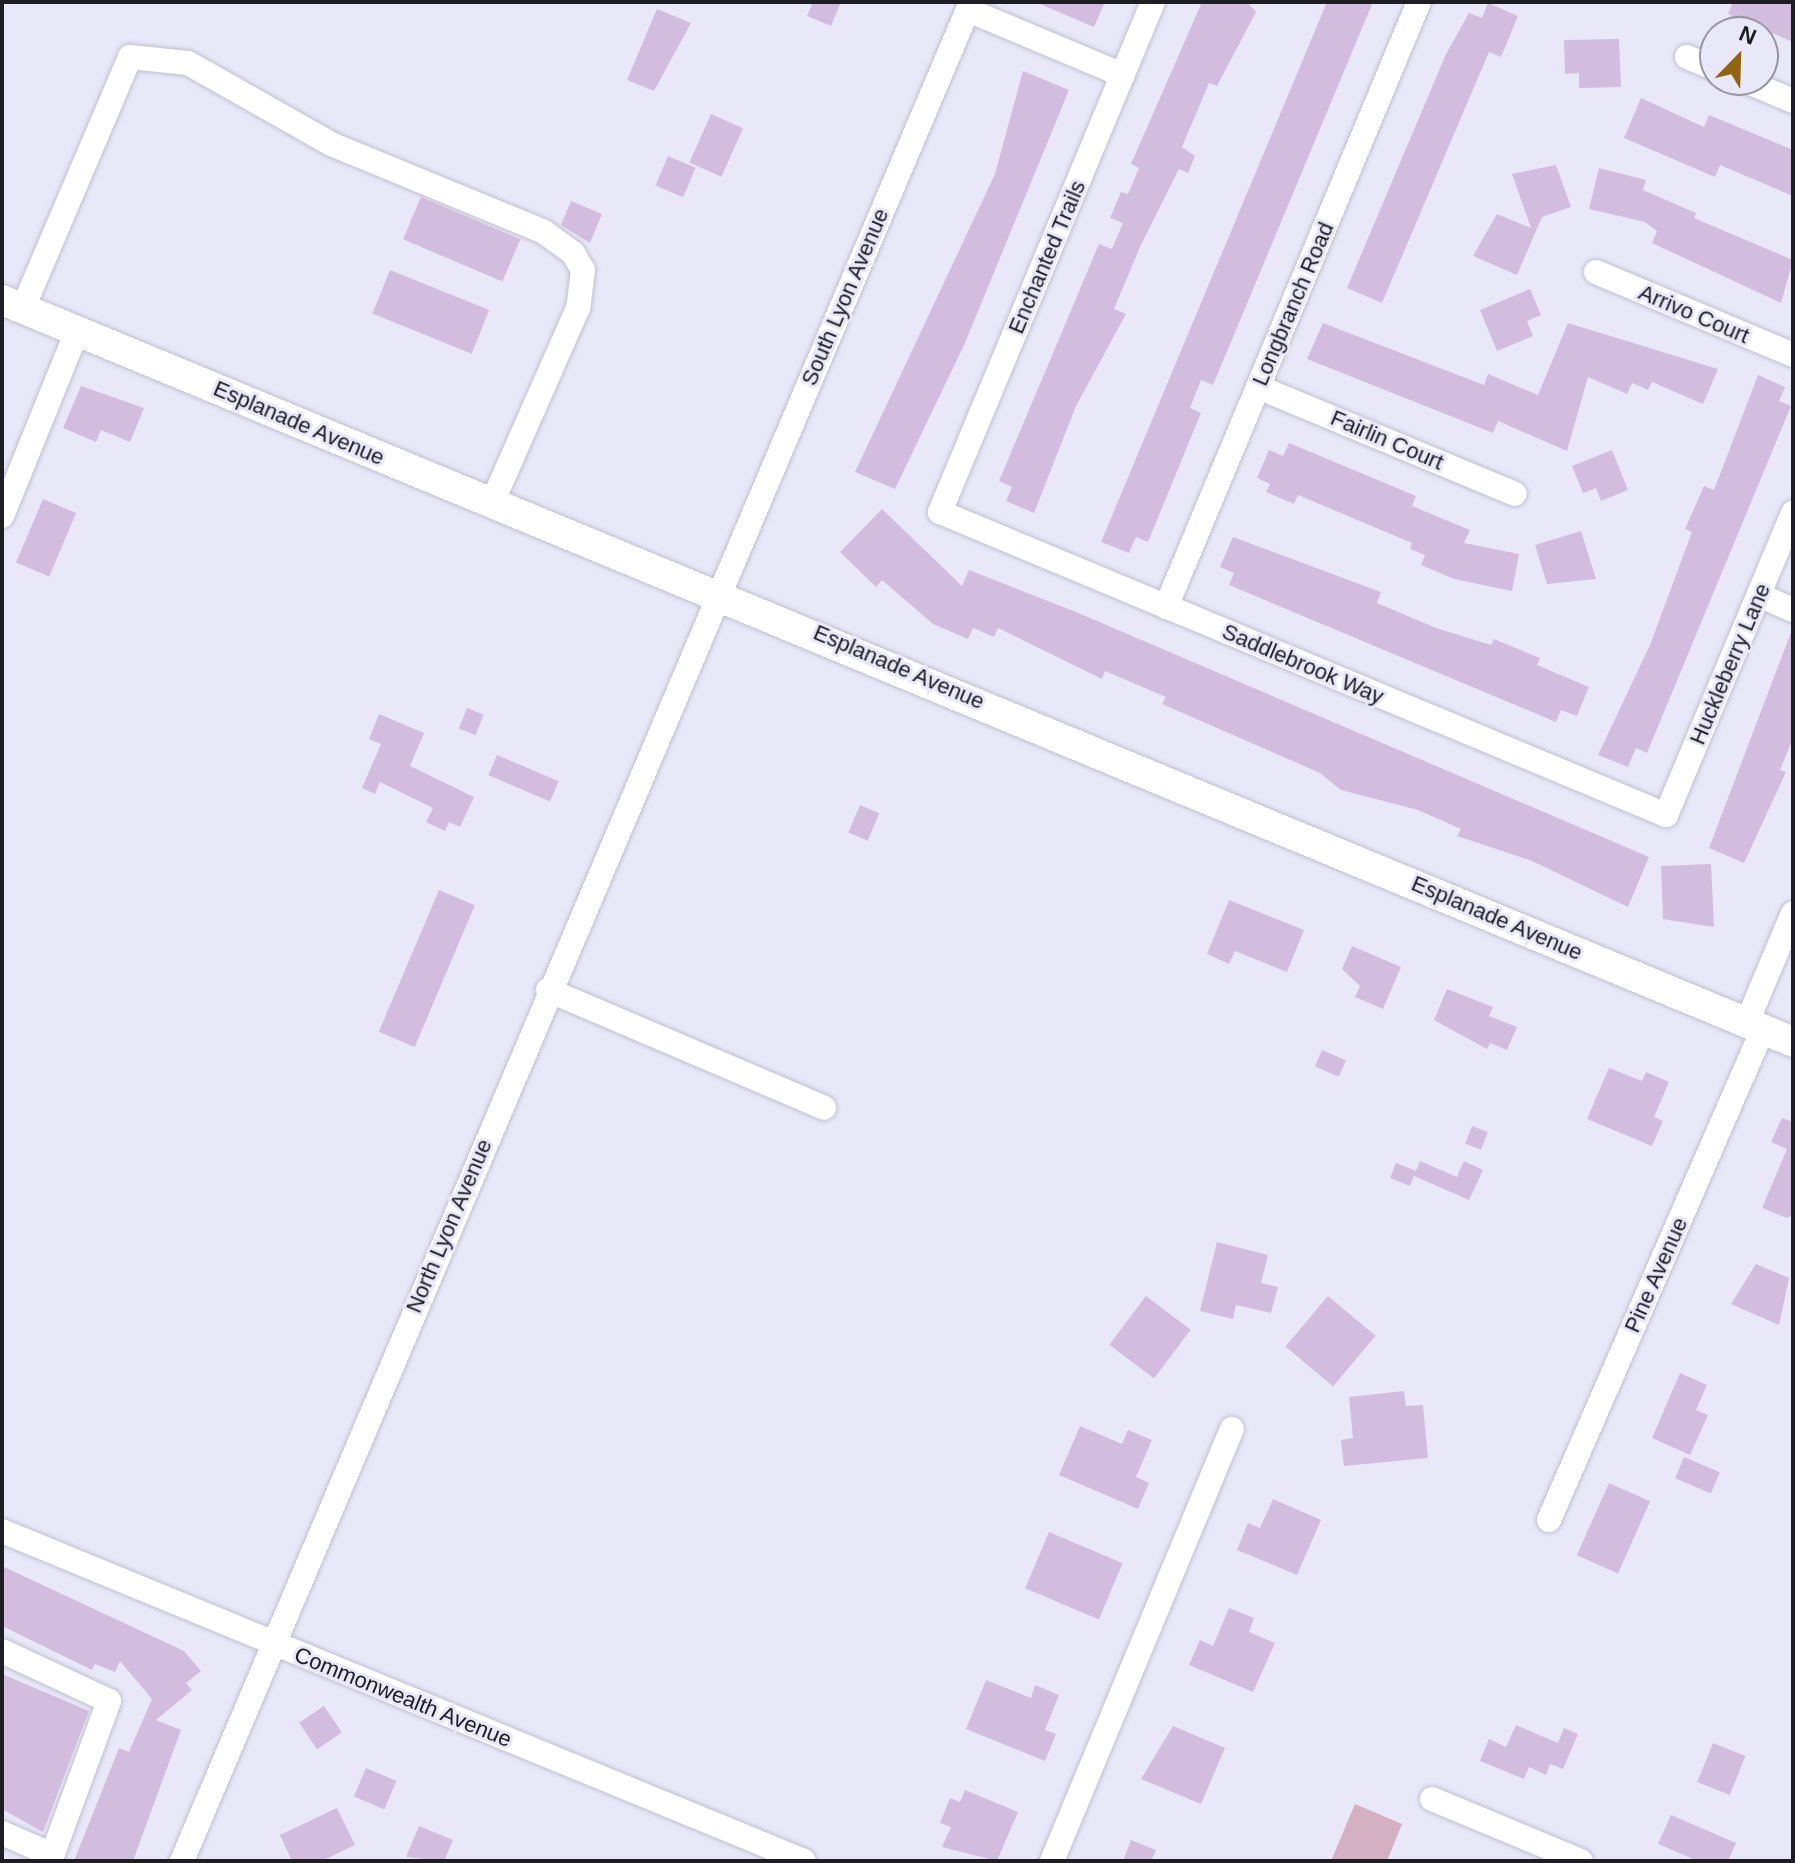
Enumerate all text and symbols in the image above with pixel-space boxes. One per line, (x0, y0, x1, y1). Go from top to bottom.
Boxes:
north arrow (1699, 16, 1779, 96)
text: N (1736, 21, 1760, 50)
street label: Enchanted Trails (1003, 176, 1091, 338)
street label: South Lyon Avenue (796, 204, 894, 390)
street label: Longbranch Road (1247, 218, 1339, 390)
street label: Arrivo Court (1635, 279, 1753, 349)
street label: Esplanade Avenue (209, 375, 389, 471)
street label: Fairlin Court (1327, 404, 1447, 476)
street label: Huckleberry Lane (1684, 579, 1776, 749)
street label: Saddlebrook Way (1218, 618, 1388, 710)
street label: Esplanade Avenue (809, 619, 989, 715)
street label: Esplanade Avenue (1407, 870, 1587, 966)
street label: North Lyon Avenue (400, 1135, 498, 1317)
street label: Pine Avenue (1619, 1213, 1693, 1337)
street label: Commonwealth Avenue (290, 1641, 516, 1753)

